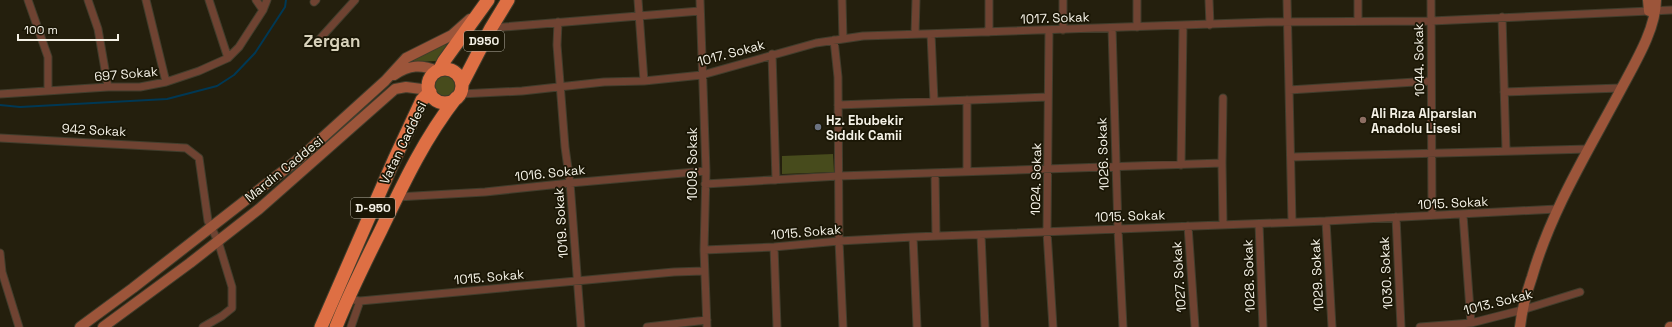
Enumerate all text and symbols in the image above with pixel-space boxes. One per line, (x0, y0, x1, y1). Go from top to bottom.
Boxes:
street label: 1017. Sokak (1020, 8, 1090, 28)
scale bar (18, 16, 118, 42)
text: 100 m (24, 22, 58, 38)
street label: 1044. Sokak (1410, 23, 1428, 97)
district label: Zergan (303, 30, 361, 52)
road number: D950 (464, 31, 504, 51)
street label: 1017. Sokak (695, 36, 767, 70)
street label: 697 Sokak (94, 63, 158, 85)
street label: Vatan Caddesi (376, 99, 430, 187)
place label: Ali Rıza Alparslan Anadolu Lisesi (1371, 105, 1477, 137)
place label: Hz. Ebubekir Sıddık Camii (826, 112, 903, 144)
marker: Ali Rıza Alparslan Anadolu Lisesi (1358, 115, 1368, 125)
street label: 1026. Sokak (1093, 117, 1113, 191)
street label: 942 Sokak (61, 120, 127, 140)
marker: Hz. Ebubekir Sıddık Camii (813, 122, 823, 132)
street label: 1009. Sokak (684, 127, 701, 201)
street label: Mardin Caddesi (241, 132, 327, 206)
street label: 1024. Sokak (1027, 142, 1045, 216)
street label: 1016. Sokak (514, 161, 586, 185)
street label: 1019. Sokak (550, 187, 572, 259)
street label: 1015. Sokak (1417, 193, 1489, 213)
road number: D-950 (351, 198, 395, 218)
street label: 1015. Sokak (1094, 206, 1166, 226)
street label: 1015. Sokak (770, 220, 842, 244)
street label: 1030. Sokak (1376, 236, 1396, 310)
street label: 1029. Sokak (1307, 238, 1327, 312)
street label: 1028. Sokak (1239, 239, 1259, 313)
street label: 1027. Sokak (1168, 241, 1190, 313)
street label: 1015. Sokak (453, 265, 525, 289)
street label: 1013. Sokak (1462, 285, 1534, 319)

